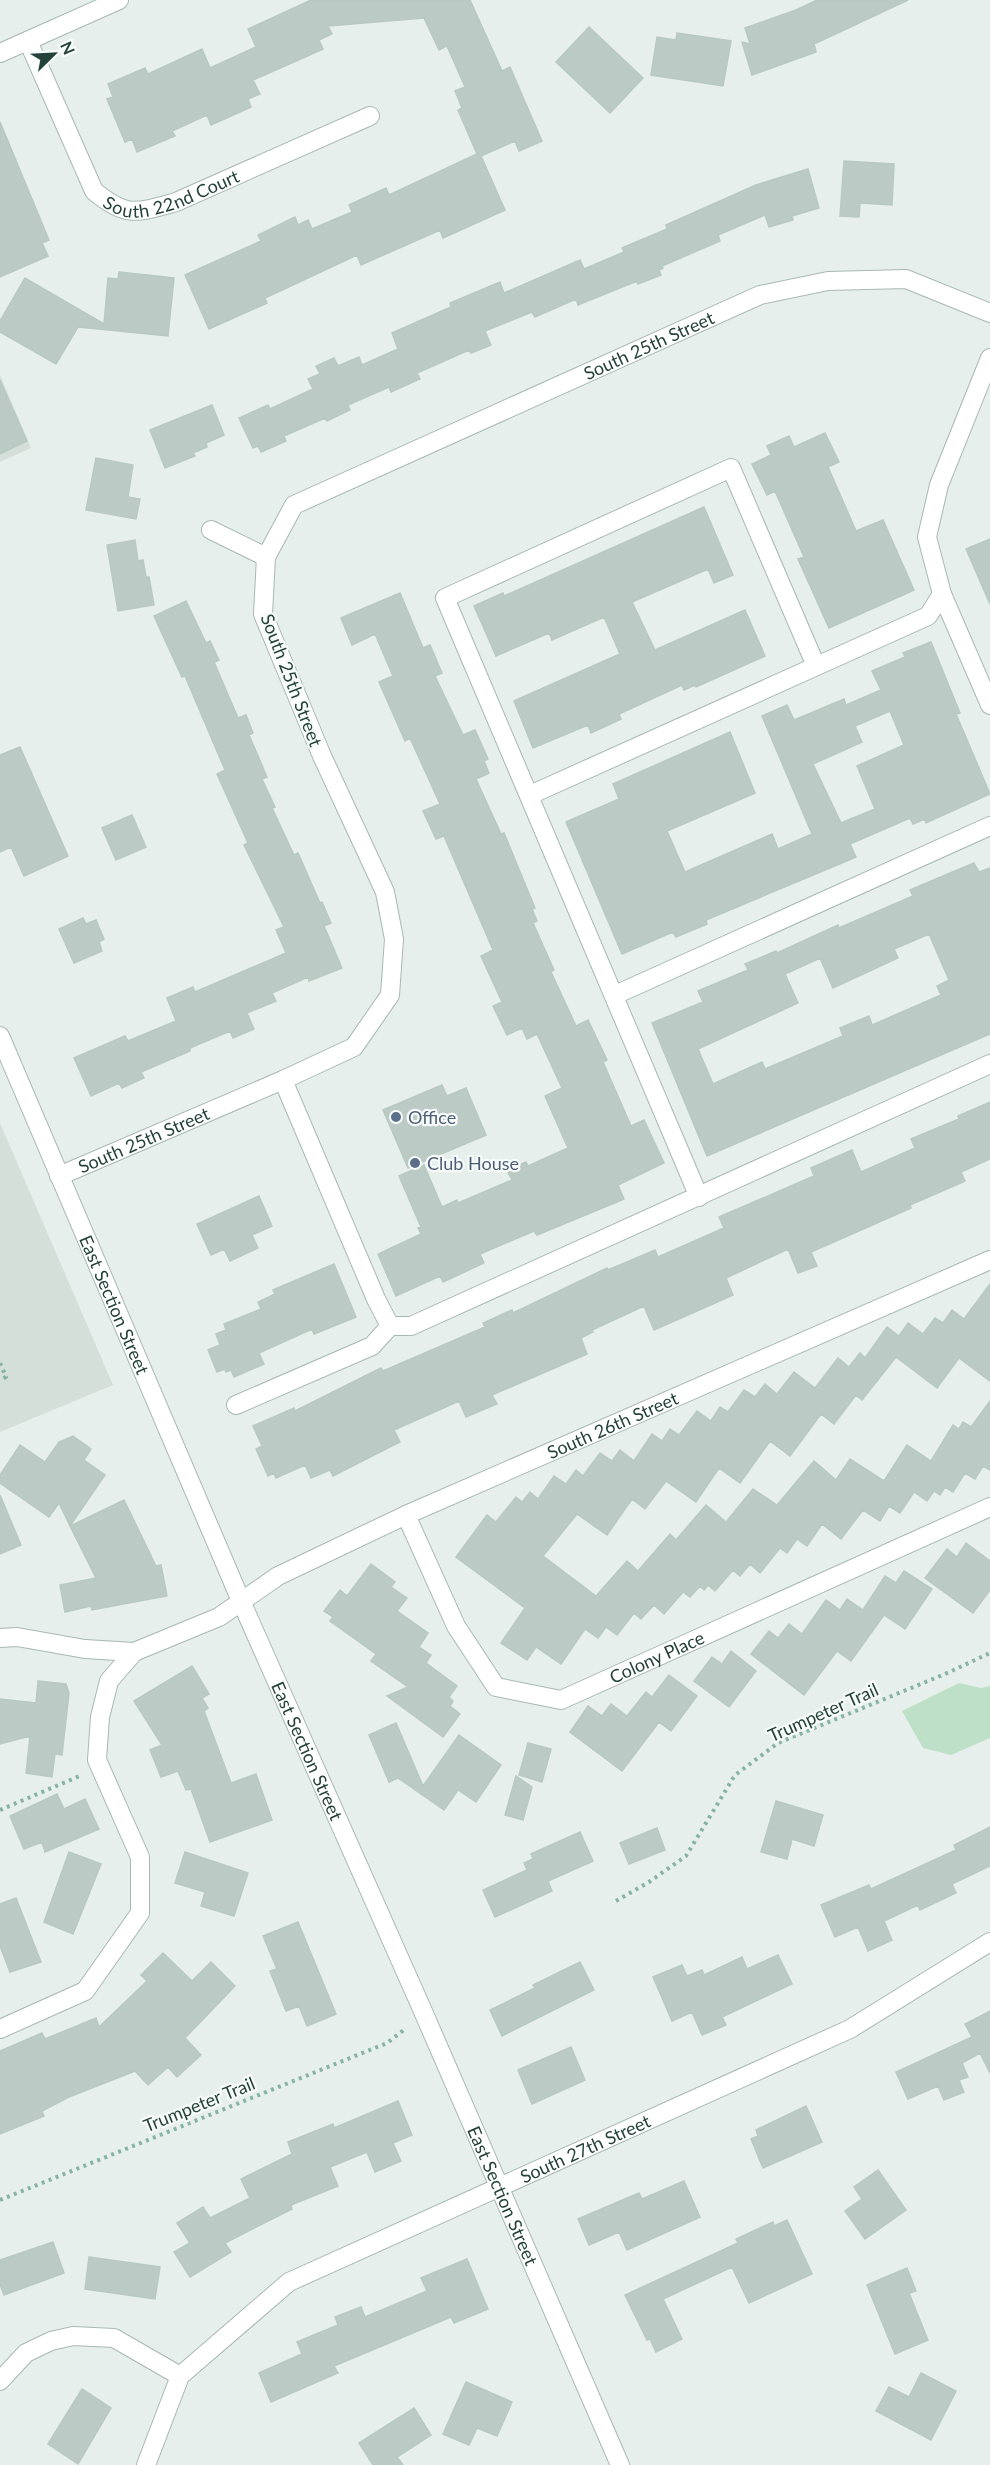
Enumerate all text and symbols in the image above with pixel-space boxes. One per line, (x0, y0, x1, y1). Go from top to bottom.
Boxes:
north arrow (24, 24, 84, 84)
text: N (57, 38, 79, 57)
street label: South 22nd Court (99, 164, 243, 222)
street label: South 25th Street (580, 306, 718, 384)
street label: South 25th Street (257, 611, 328, 750)
street label: South 25th Street (75, 1102, 213, 1178)
place label: Office (408, 1106, 456, 1128)
marker: Office (389, 1110, 403, 1124)
place label: Club House (427, 1152, 519, 1174)
marker: Club House (408, 1156, 422, 1170)
street label: East Section Street (75, 1232, 154, 1378)
street label: South 26th Street (544, 1386, 682, 1463)
street label: Colony Place (606, 1626, 708, 1688)
street label: East Section Street (267, 1678, 348, 1824)
street label: Trumpeter Trail (764, 1678, 882, 1746)
street label: Trumpeter Trail (140, 2072, 258, 2136)
street label: South 27th Street (516, 2109, 654, 2187)
street label: East Section Street (463, 2123, 543, 2269)

